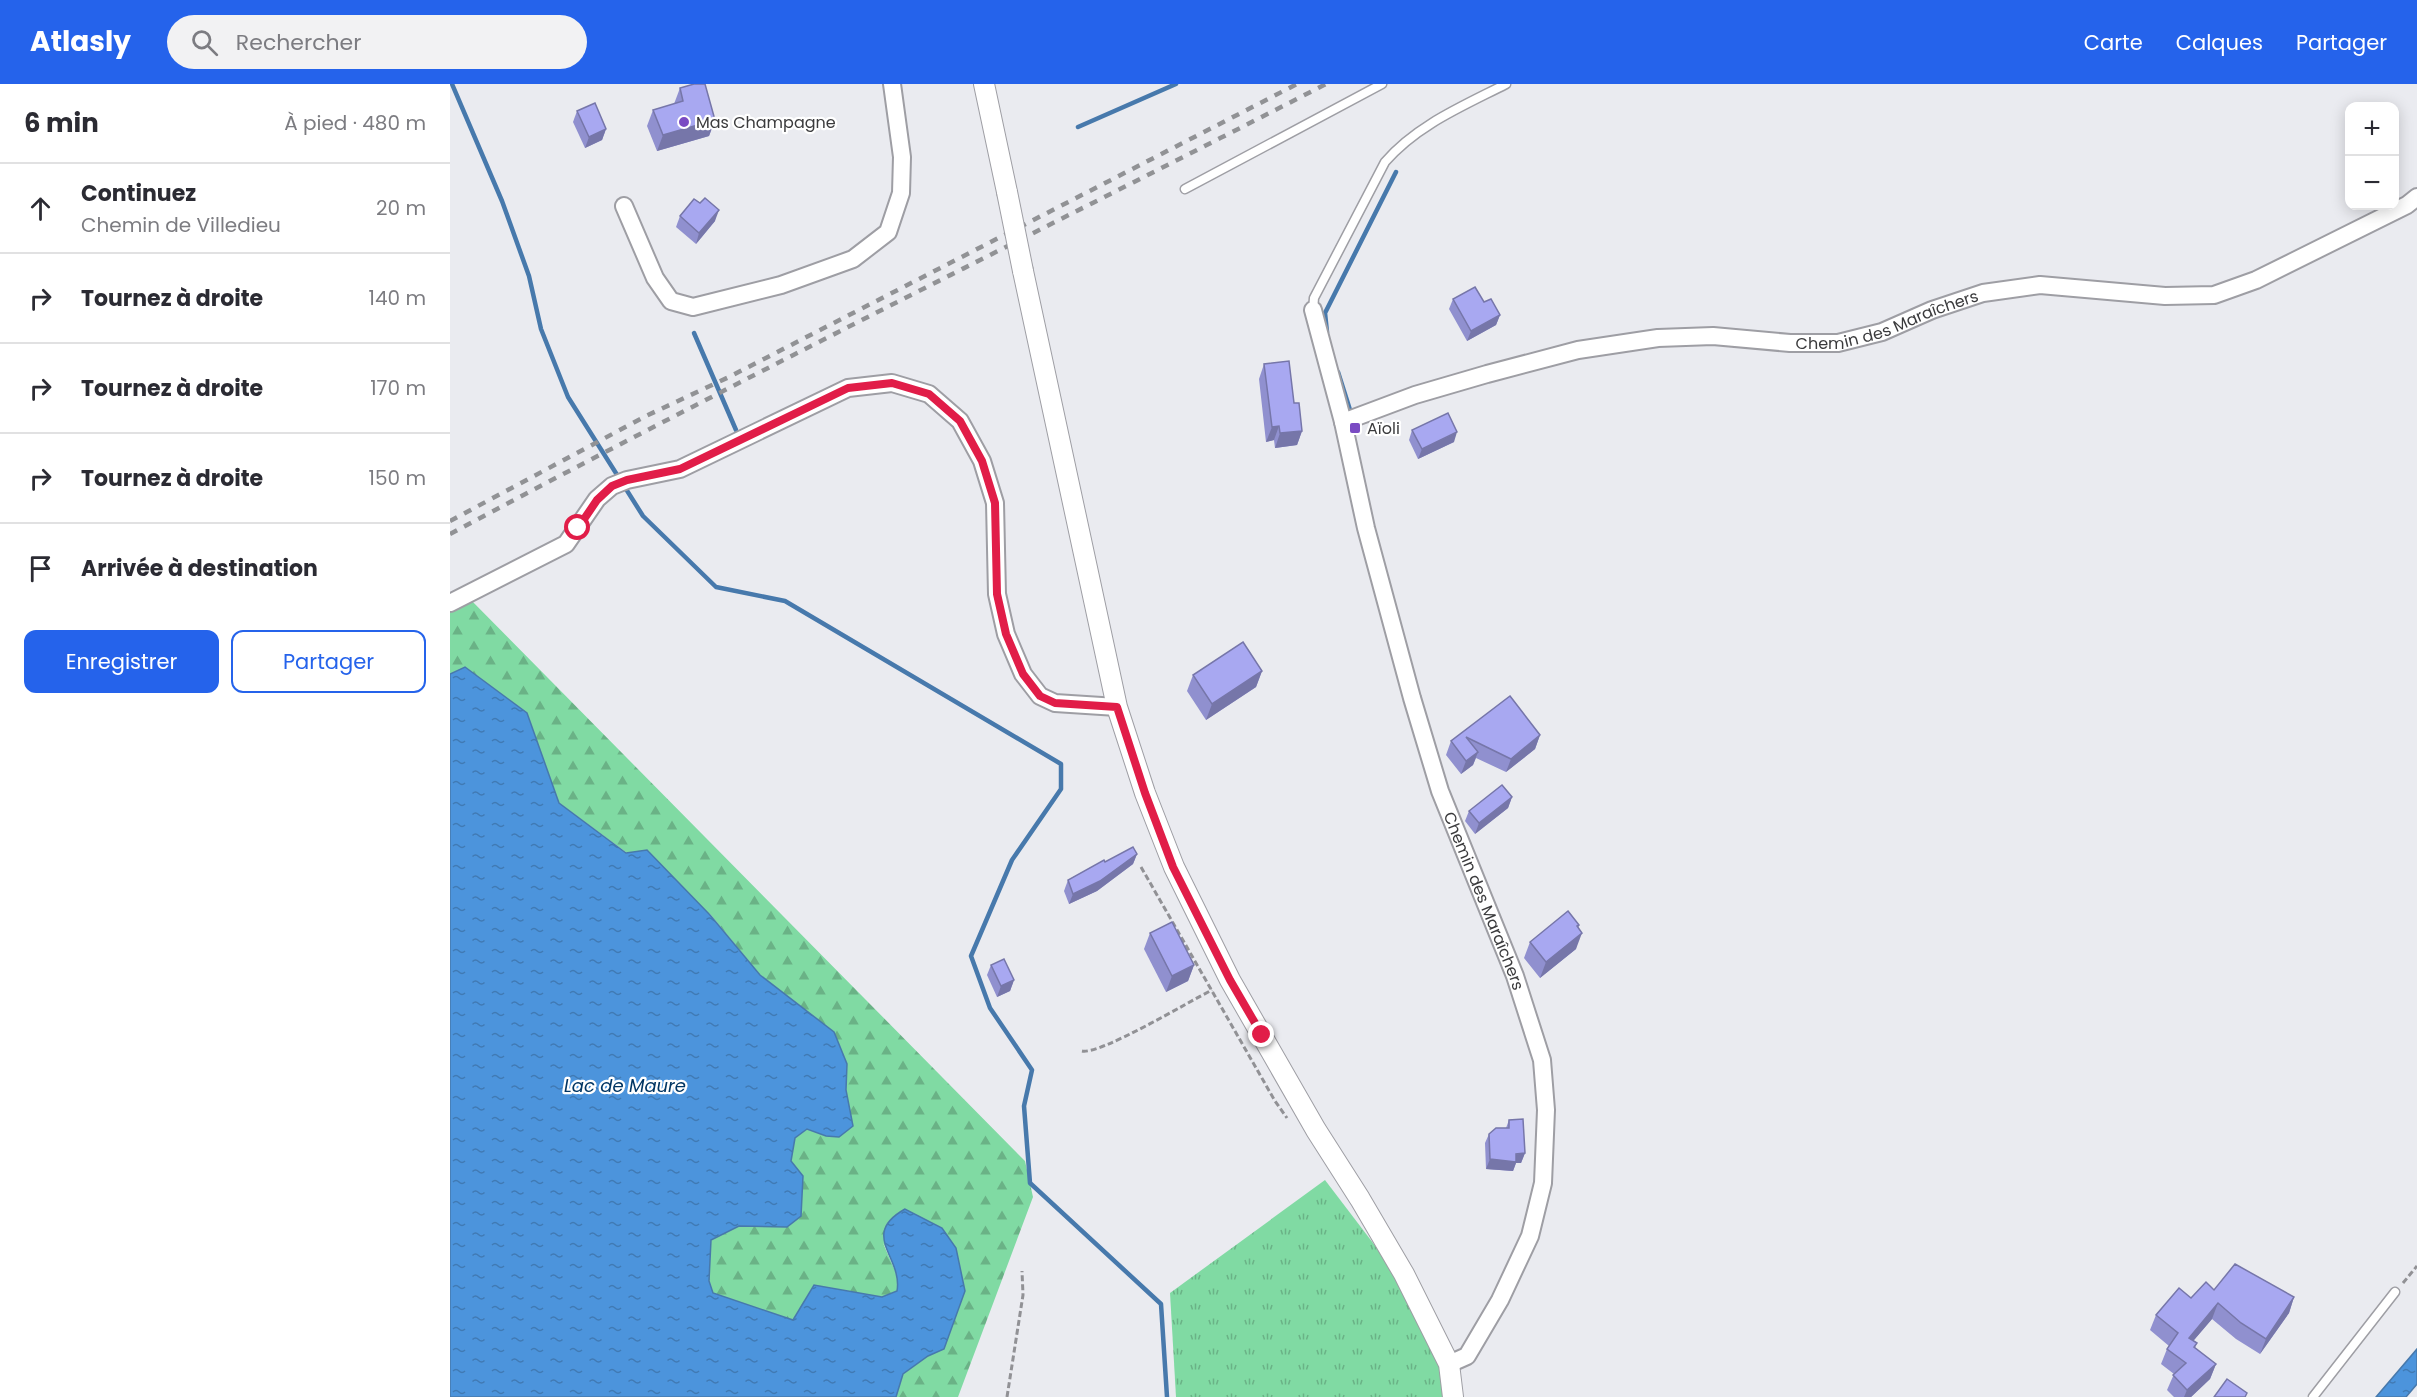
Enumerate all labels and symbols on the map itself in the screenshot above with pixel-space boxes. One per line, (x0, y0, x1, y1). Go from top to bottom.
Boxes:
place label: Mas Champagne (696, 111, 836, 134)
marker: Mas Champagne (677, 115, 691, 129)
street label: Chemin des Maraîchers (1796, 284, 1981, 355)
place label: Aïoli (1367, 417, 1400, 440)
marker: Aïoli (1348, 421, 1362, 435)
route start (564, 514, 590, 540)
street label: Chemin des Maraîchers (1438, 808, 1530, 993)
route end (1248, 1021, 1274, 1047)
water label: Lac de Maure (564, 1073, 686, 1098)

